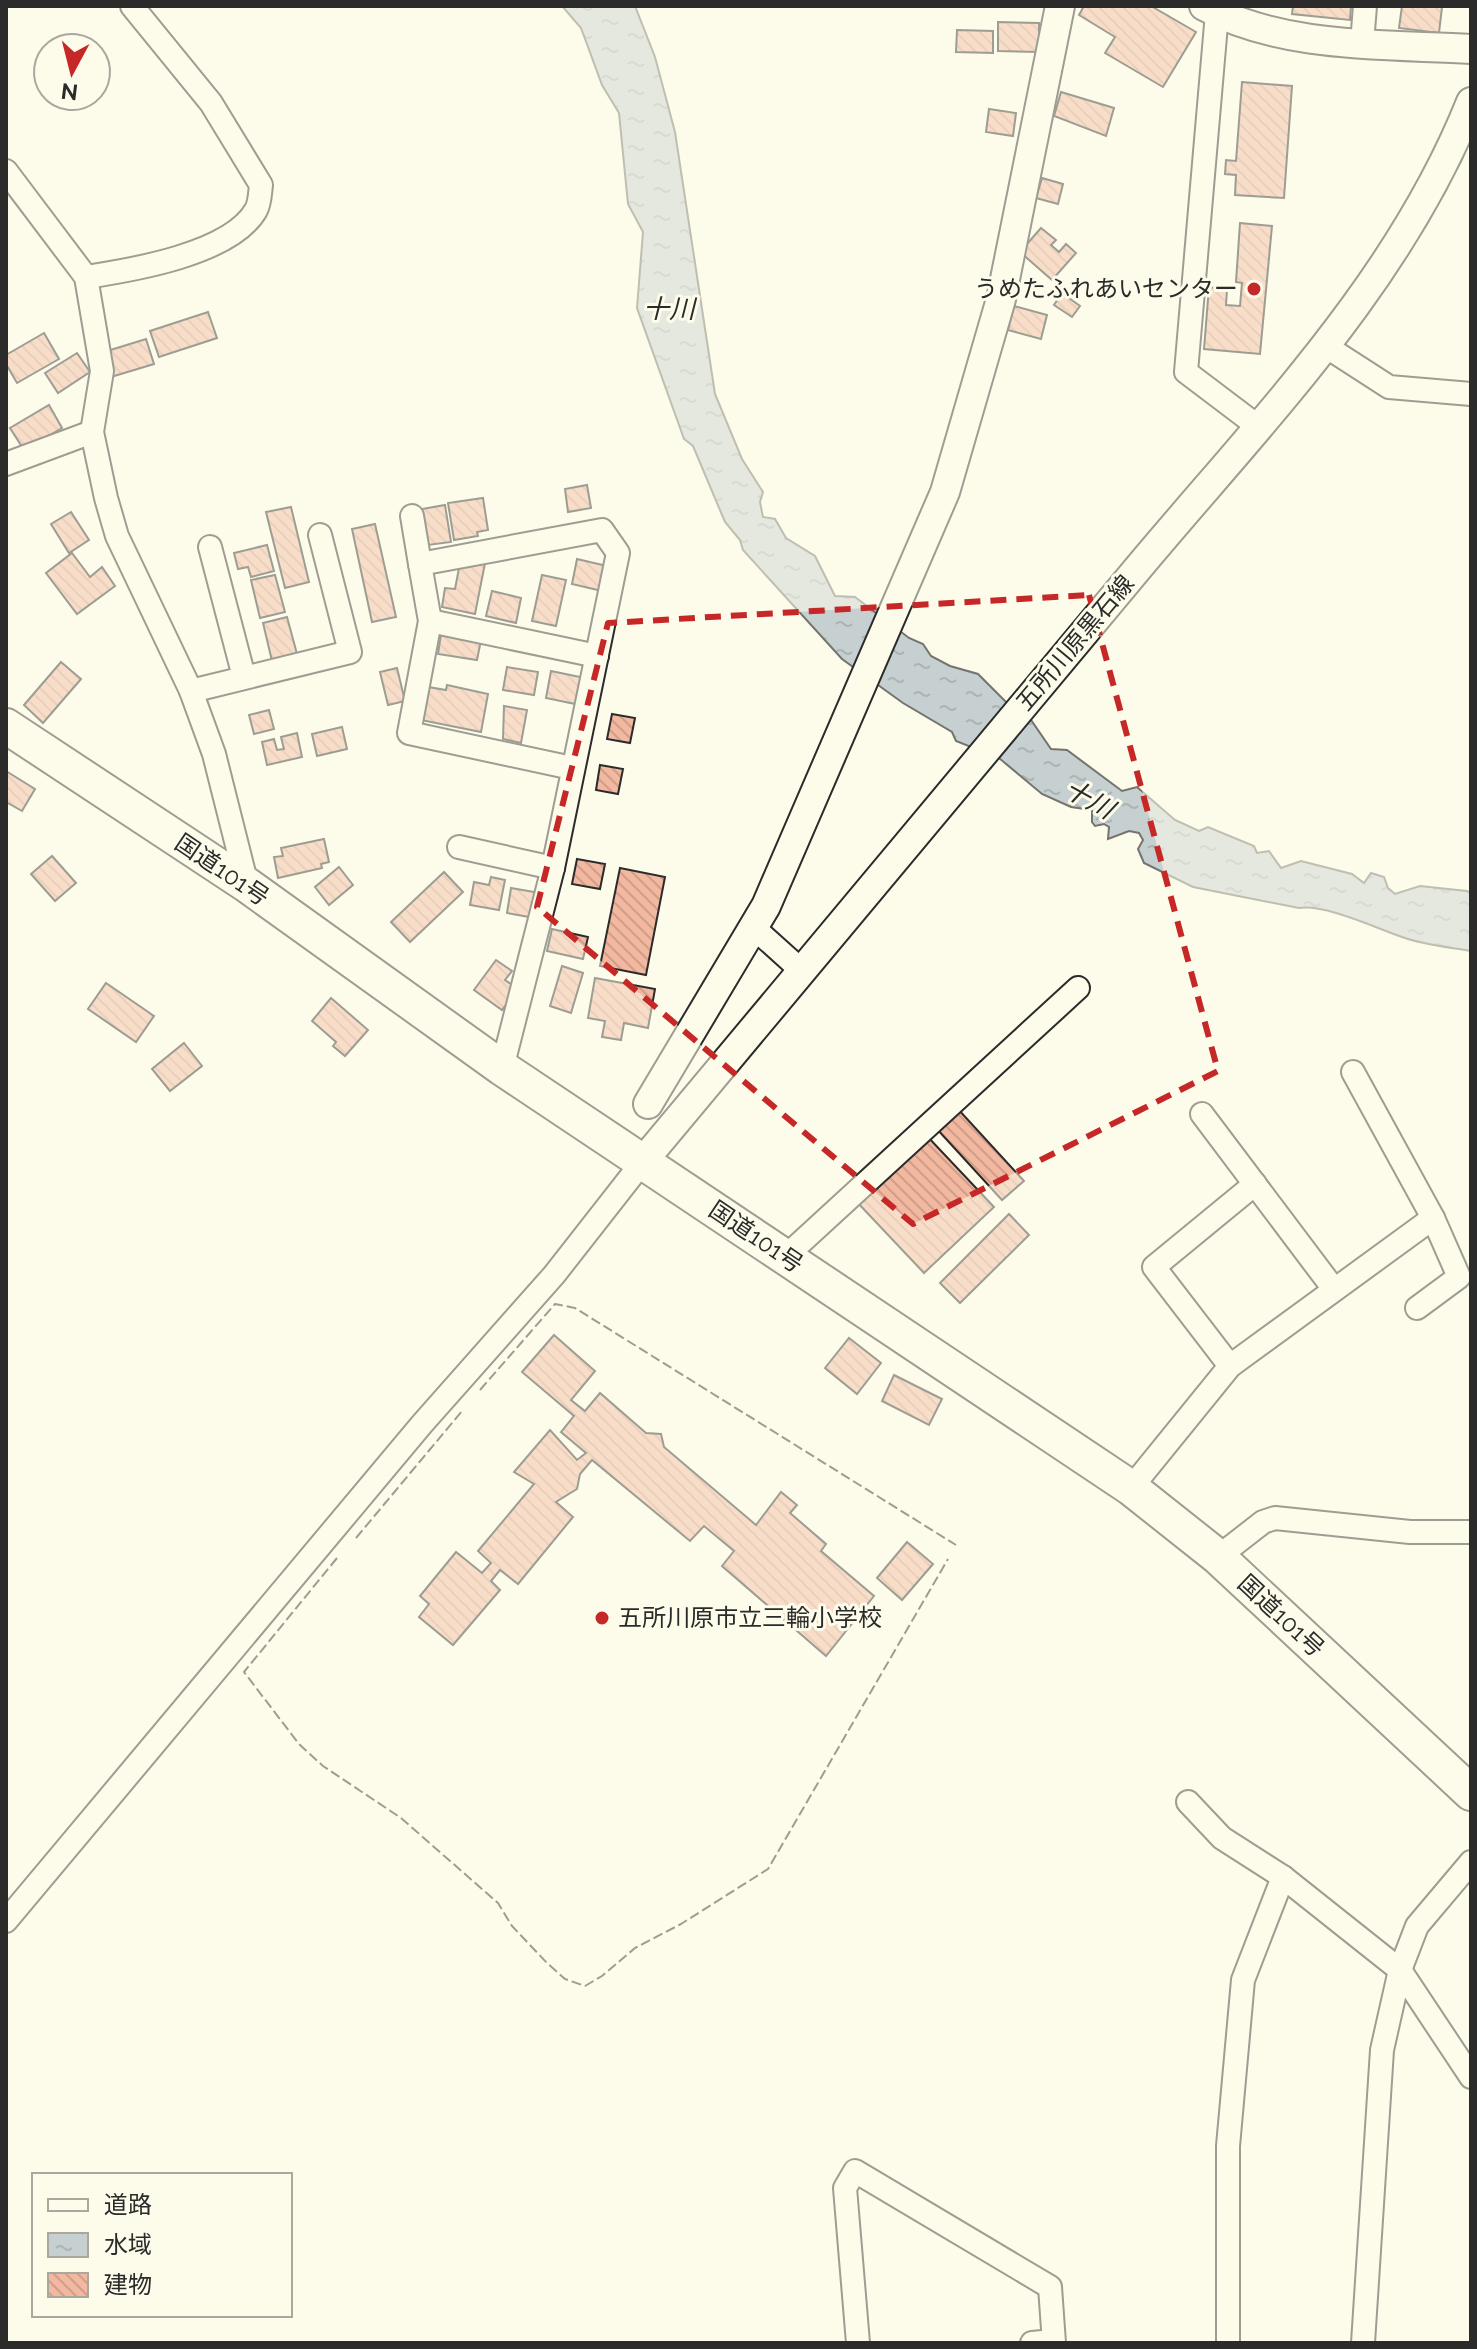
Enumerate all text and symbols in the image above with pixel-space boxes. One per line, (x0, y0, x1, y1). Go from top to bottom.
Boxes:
north arrow (32, 32, 112, 112)
text: N (60, 78, 79, 106)
place label: うめたふれあいセンター (974, 274, 1238, 303)
marker: うめたふれあいセンター (1245, 280, 1263, 298)
water label: 十川 (643, 294, 698, 324)
street label: 五所川原黒石線 (1010, 569, 1140, 716)
water label: 十川 (1059, 773, 1122, 826)
street label: 国道101号 (170, 828, 275, 912)
street label: 国道101号 (704, 1195, 809, 1279)
street label: 国道101号 (1232, 1568, 1330, 1663)
place label: 五所川原市立三輪小学校 (618, 1603, 882, 1632)
marker: 五所川原市立三輪小学校 (593, 1609, 611, 1627)
legend (32, 2173, 292, 2317)
text: 道路 (104, 2190, 152, 2219)
text: 水域 (104, 2230, 152, 2259)
text: 建物 (104, 2270, 152, 2299)

